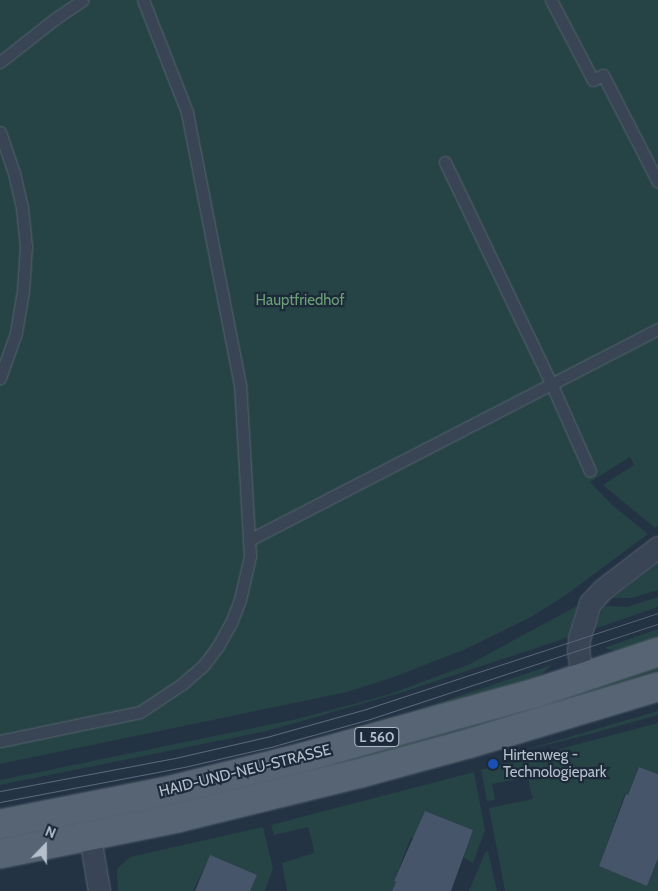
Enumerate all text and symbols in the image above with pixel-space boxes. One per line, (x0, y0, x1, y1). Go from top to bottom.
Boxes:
park label: Hauptfriedhof (256, 292, 344, 310)
road number: L 560 (353, 726, 401, 749)
street label: HAID-UND-NEU-STRASSE (157, 741, 333, 801)
place label: Hirtenweg - Technologiepark (503, 746, 606, 781)
marker: Hirtenweg - Technologiepark (487, 758, 499, 770)
north arrow (20, 821, 70, 871)
text: N (43, 822, 59, 842)

